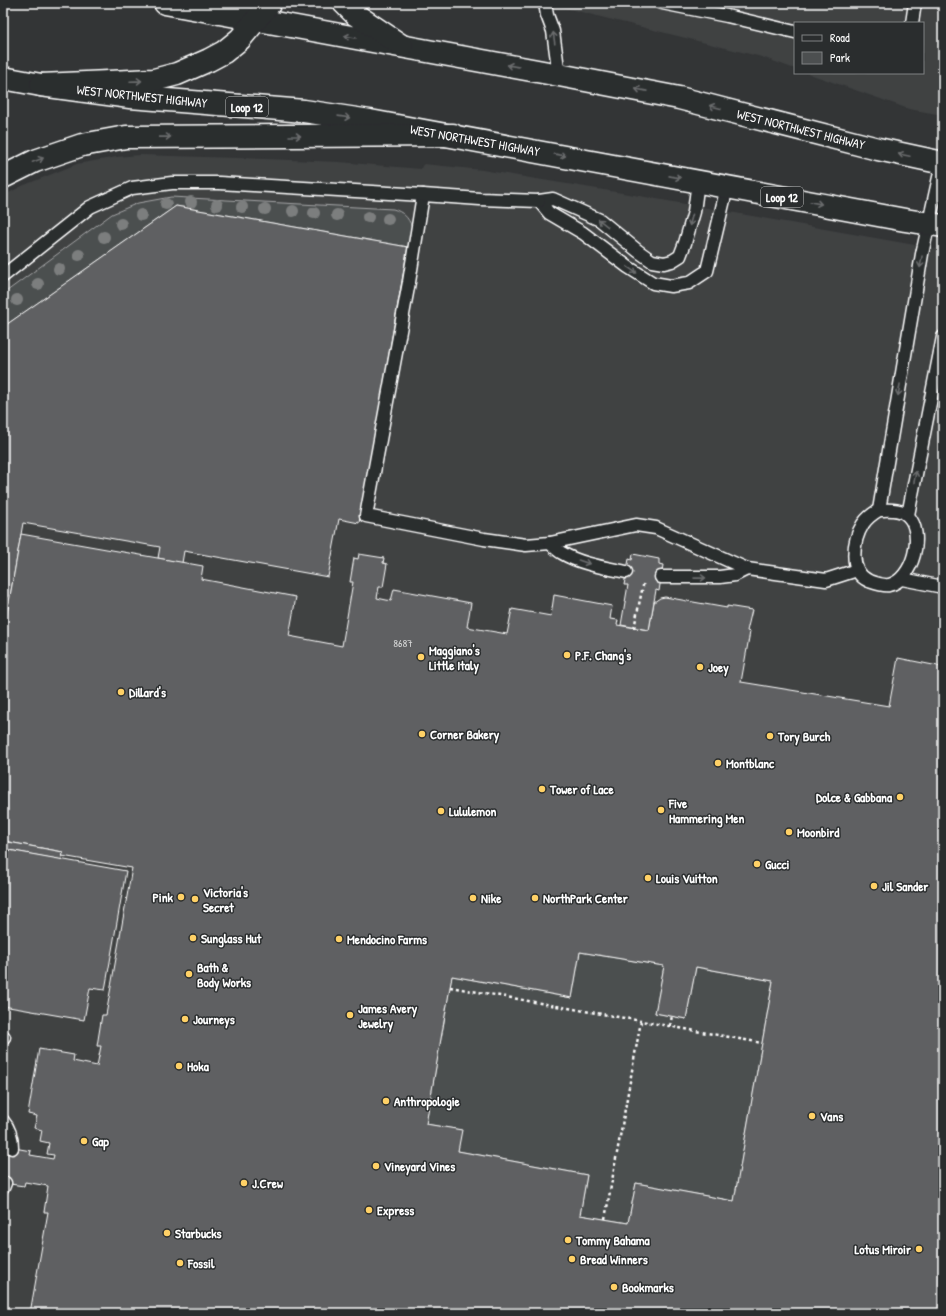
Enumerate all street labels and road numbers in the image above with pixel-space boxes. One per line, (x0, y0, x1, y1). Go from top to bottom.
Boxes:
street label: WEST NORTHWEST HIGHWAY (76, 80, 209, 112)
road number: Loop 12 (226, 97, 268, 117)
street label: WEST NORTHWEST HIGHWAY (735, 104, 867, 154)
street label: WEST NORTHWEST HIGHWAY (409, 120, 541, 160)
road number: Loop 12 (761, 187, 803, 207)

